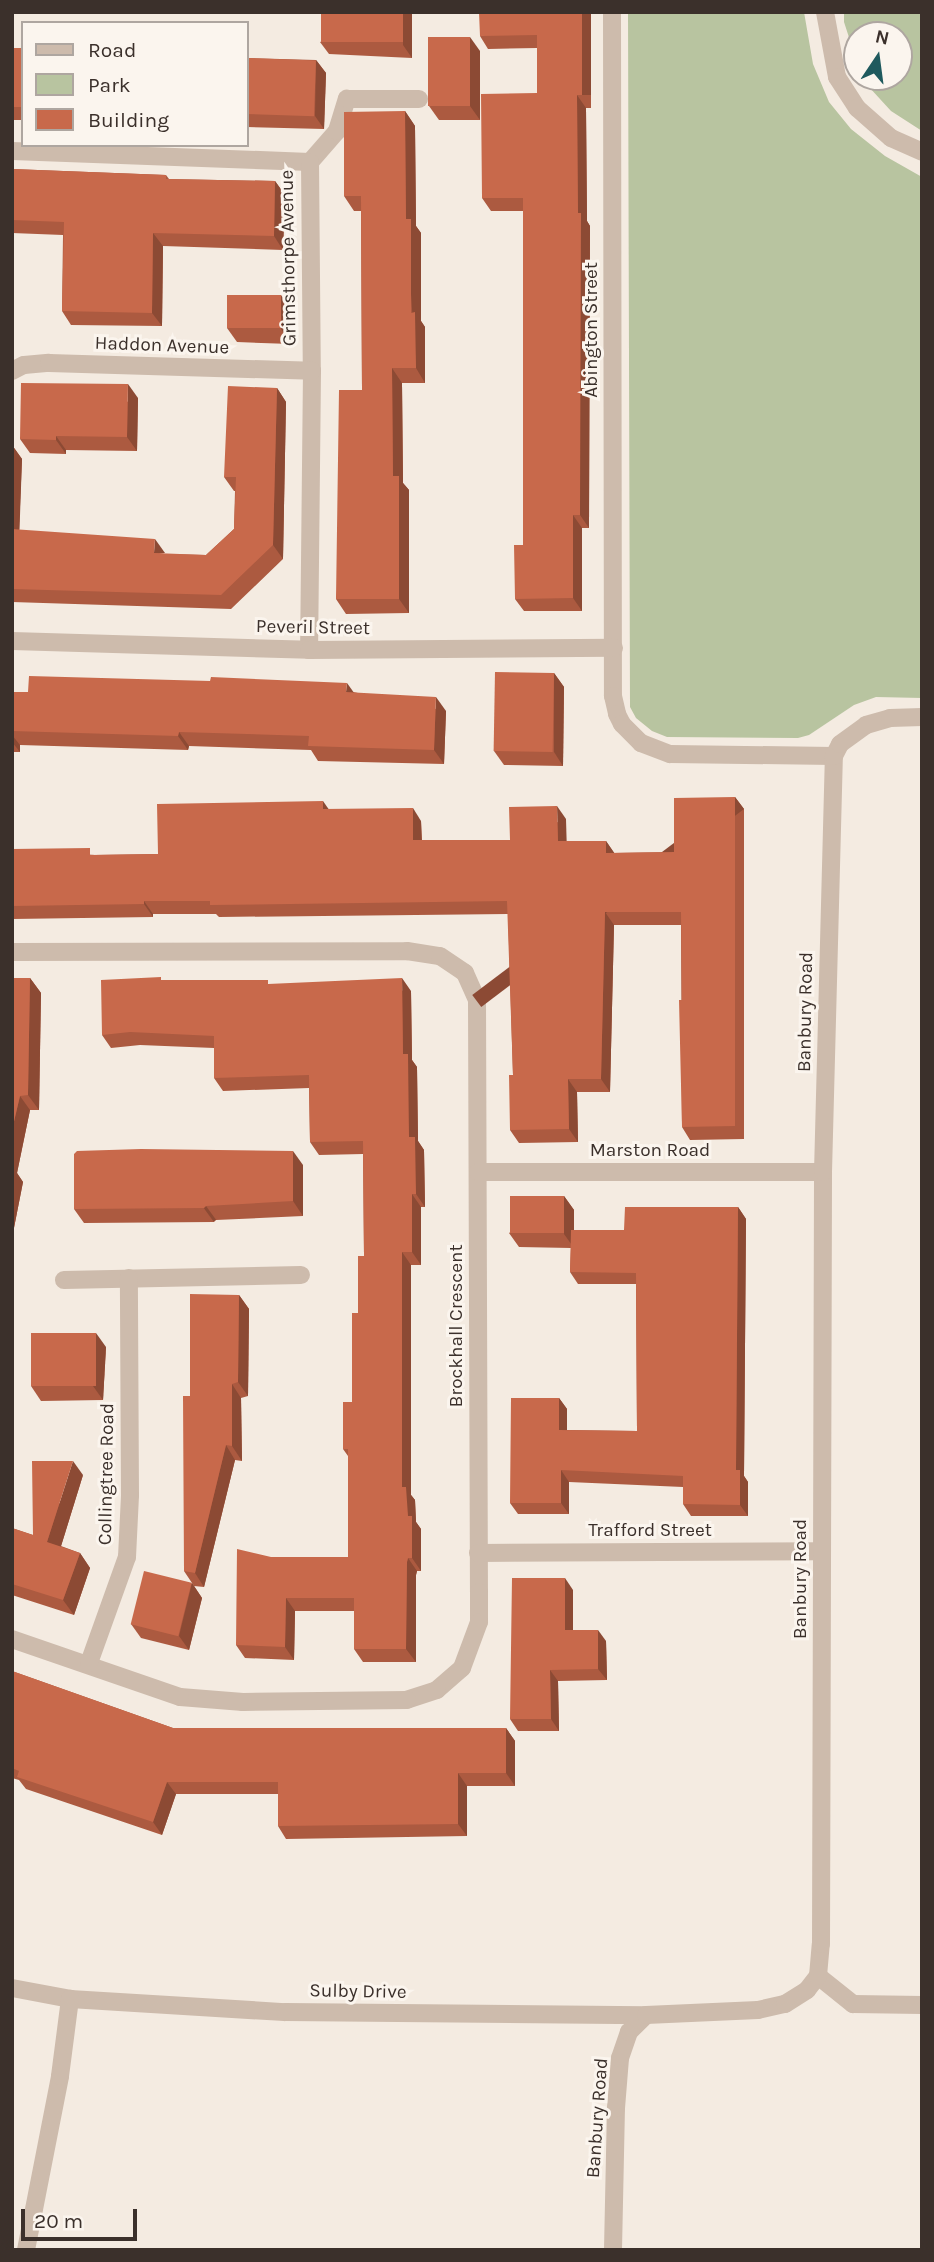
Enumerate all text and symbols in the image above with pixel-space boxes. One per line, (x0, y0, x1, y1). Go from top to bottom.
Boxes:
legend (21, 21, 248, 147)
north arrow (843, 21, 913, 91)
text: N (873, 25, 891, 50)
text: Road (88, 38, 136, 62)
text: Park (88, 73, 131, 97)
text: Building (88, 108, 169, 132)
street label: Grimsthorpe Avenue (276, 170, 302, 346)
street label: Abington Street (581, 262, 603, 398)
street label: Haddon Avenue (94, 332, 230, 360)
street label: Peveril Street (256, 616, 370, 640)
street label: Banbury Road (794, 952, 818, 1072)
street label: Marston Road (590, 1140, 710, 1162)
street label: Brockhall Crescent (446, 1244, 468, 1408)
street label: Collingtree Road (94, 1403, 120, 1545)
street label: Banbury Road (790, 1519, 812, 1639)
street label: Trafford Street (588, 1520, 712, 1542)
street label: Sulby Drive (309, 1980, 407, 2004)
street label: Banbury Road (582, 2057, 614, 2179)
scale bar (24, 2196, 140, 2240)
text: 20 m (34, 2209, 83, 2233)

